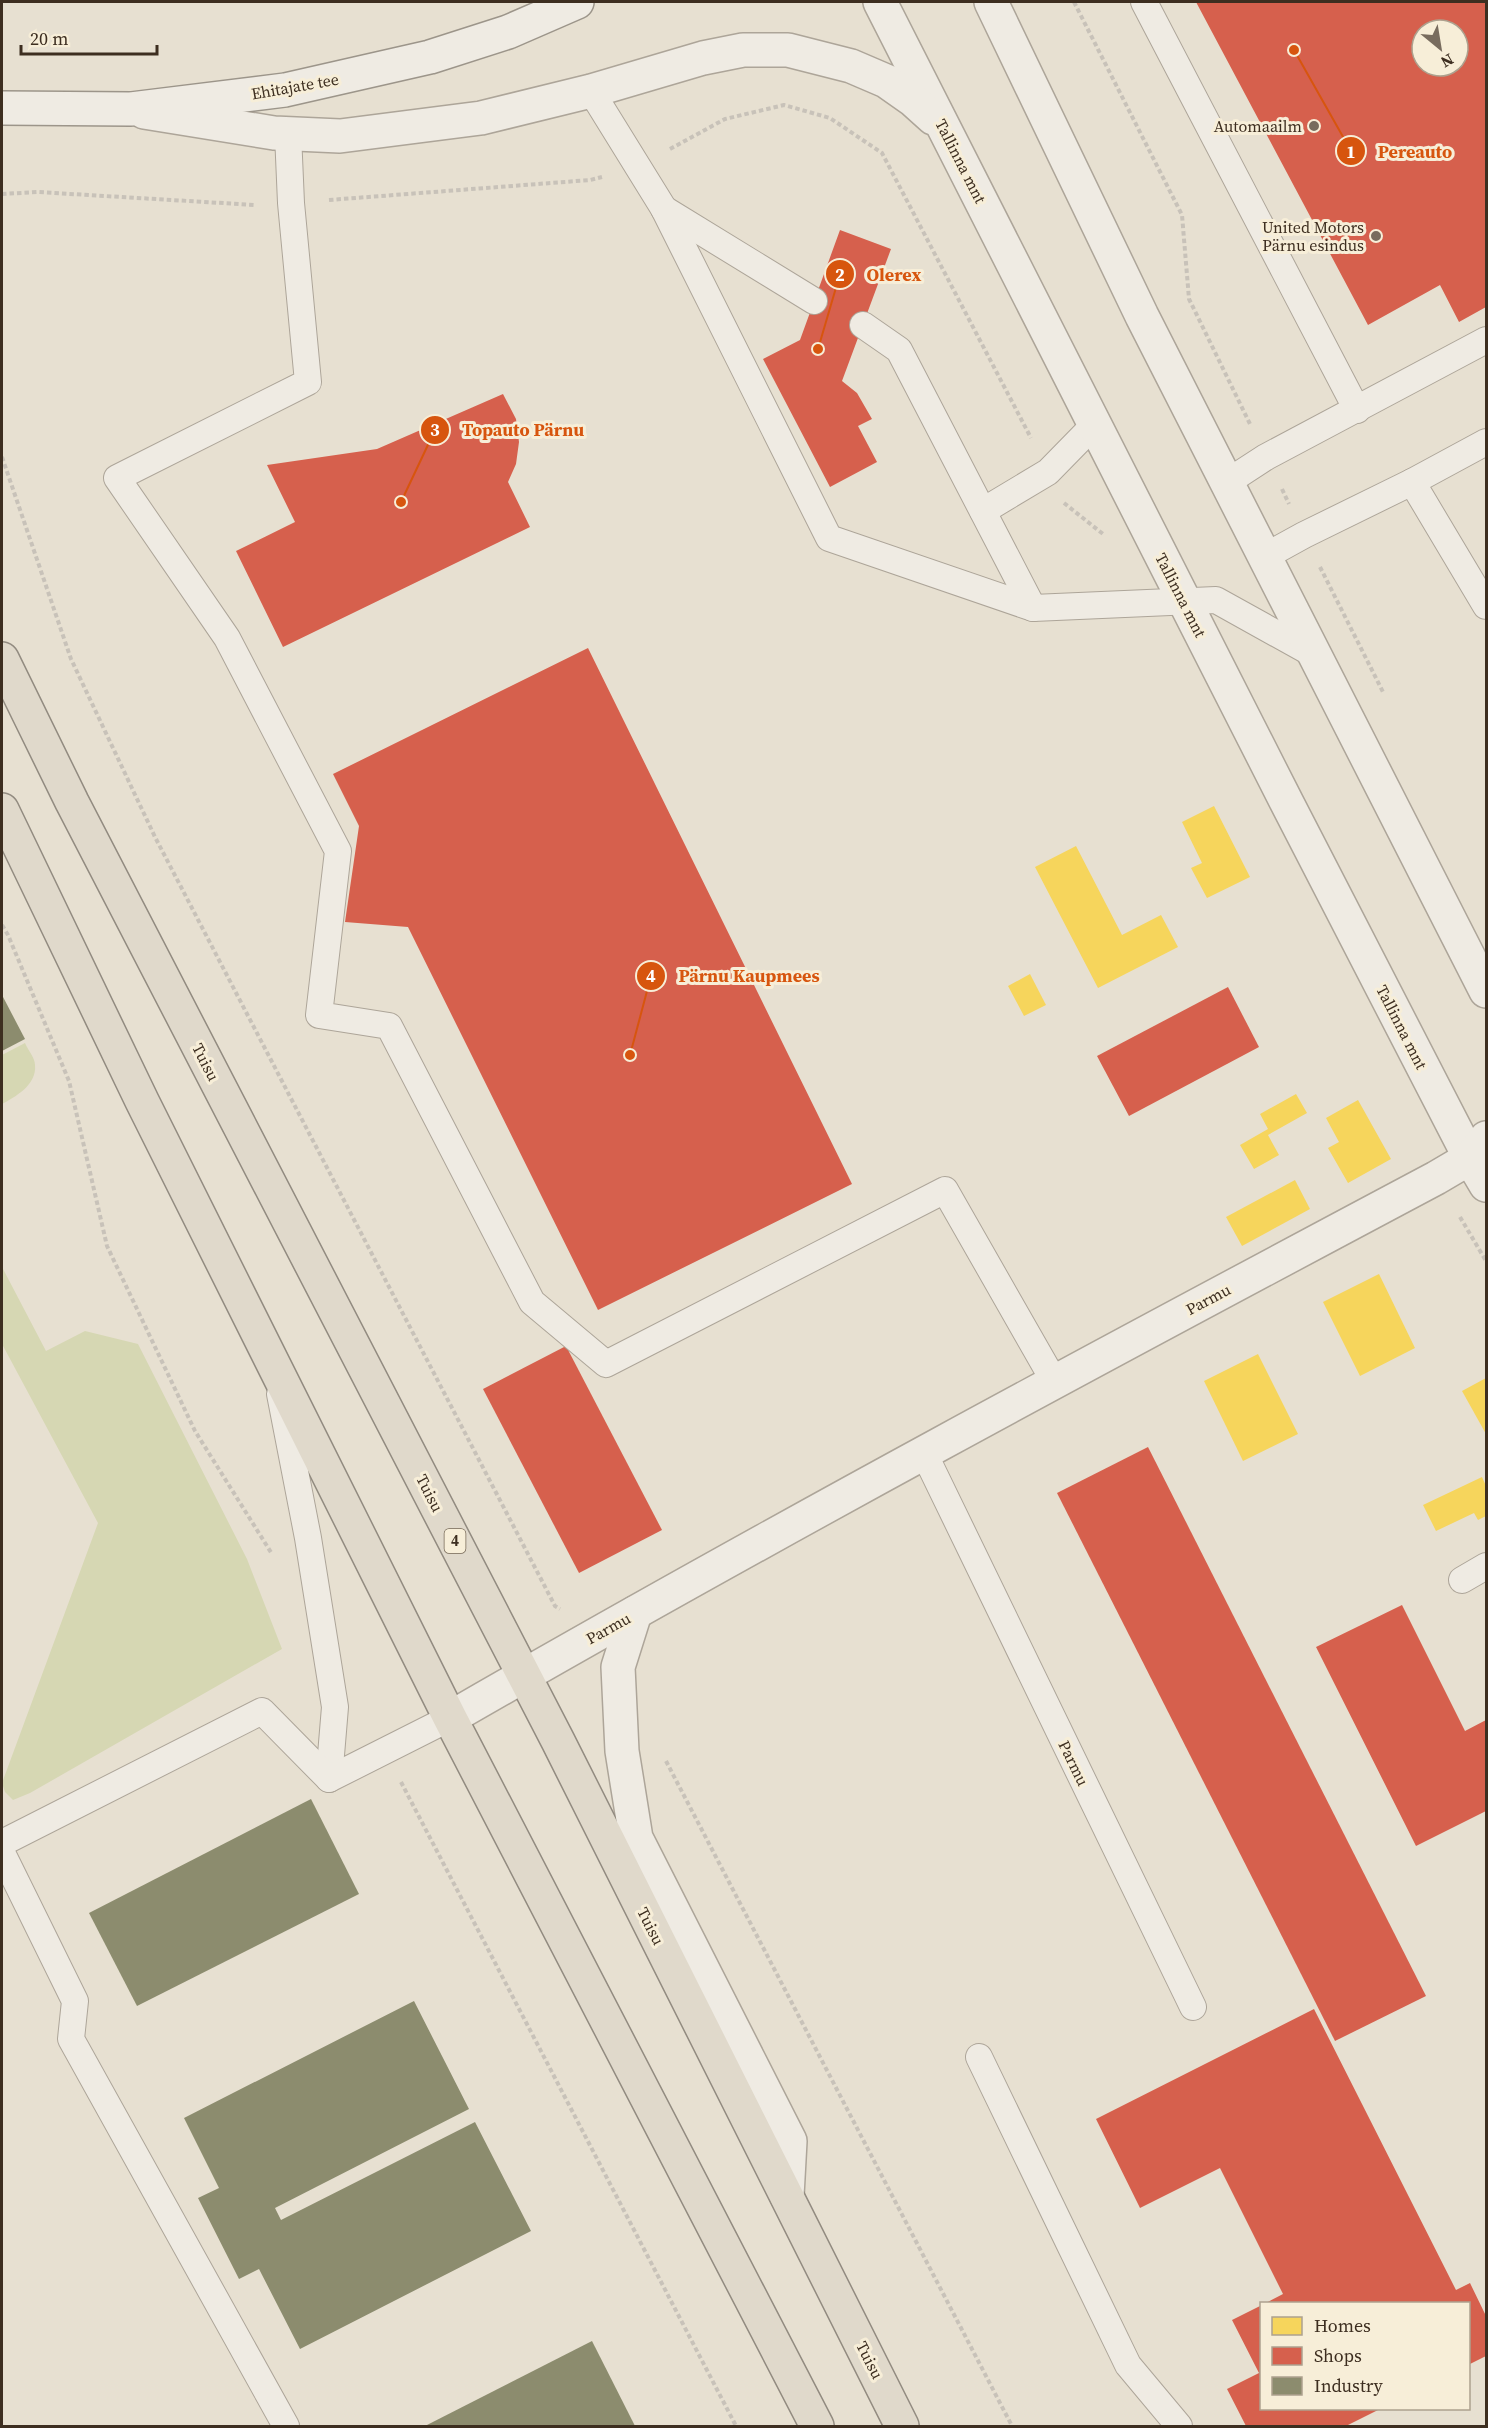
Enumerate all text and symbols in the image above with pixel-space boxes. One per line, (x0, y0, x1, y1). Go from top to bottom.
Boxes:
scale bar (21, 18, 158, 56)
north arrow (1410, 18, 1470, 78)
text: 20 m (30, 26, 68, 51)
text: N (1437, 49, 1458, 74)
street label: Ehitajate tee (249, 67, 341, 105)
street label: Tallinna mnt (930, 115, 992, 208)
place label: Automaailm (1214, 115, 1302, 137)
marker: Automaailm (1307, 119, 1321, 133)
callout: Pereauto (1336, 133, 1465, 169)
text: 1 (1346, 139, 1356, 164)
text: Pereauto (1378, 139, 1452, 164)
place label: United Motors Pärnu esindus (1262, 216, 1364, 256)
marker: United Motors Pärnu esindus (1369, 229, 1383, 243)
callout: Olerex (825, 256, 934, 292)
text: 2 (835, 262, 845, 287)
text: Olerex (867, 262, 922, 287)
callout: Topauto Pärnu (420, 412, 596, 448)
text: 3 (430, 417, 440, 442)
text: Topauto Pärnu (462, 417, 584, 442)
street label: Tallinna mnt (1150, 549, 1212, 642)
callout: Pärnu Kaupmees (636, 958, 831, 994)
text: 4 (646, 963, 656, 988)
text: Pärnu Kaupmees (678, 963, 820, 988)
street label: Tallinna mnt (1371, 981, 1433, 1074)
street label: Tuisu (187, 1039, 225, 1085)
street label: Parmu (1182, 1278, 1234, 1320)
street label: Tuisu (411, 1470, 449, 1516)
road number: 4 (444, 1529, 466, 1553)
street label: Parmu (582, 1607, 634, 1649)
street label: Parmu (1054, 1737, 1094, 1789)
street label: Tuisu (632, 1903, 670, 1949)
legend (1260, 2302, 1470, 2410)
text: Homes (1314, 2313, 1371, 2338)
street label: Tuisu (851, 2337, 889, 2383)
text: Shops (1314, 2343, 1362, 2368)
text: Industry (1314, 2373, 1384, 2398)

